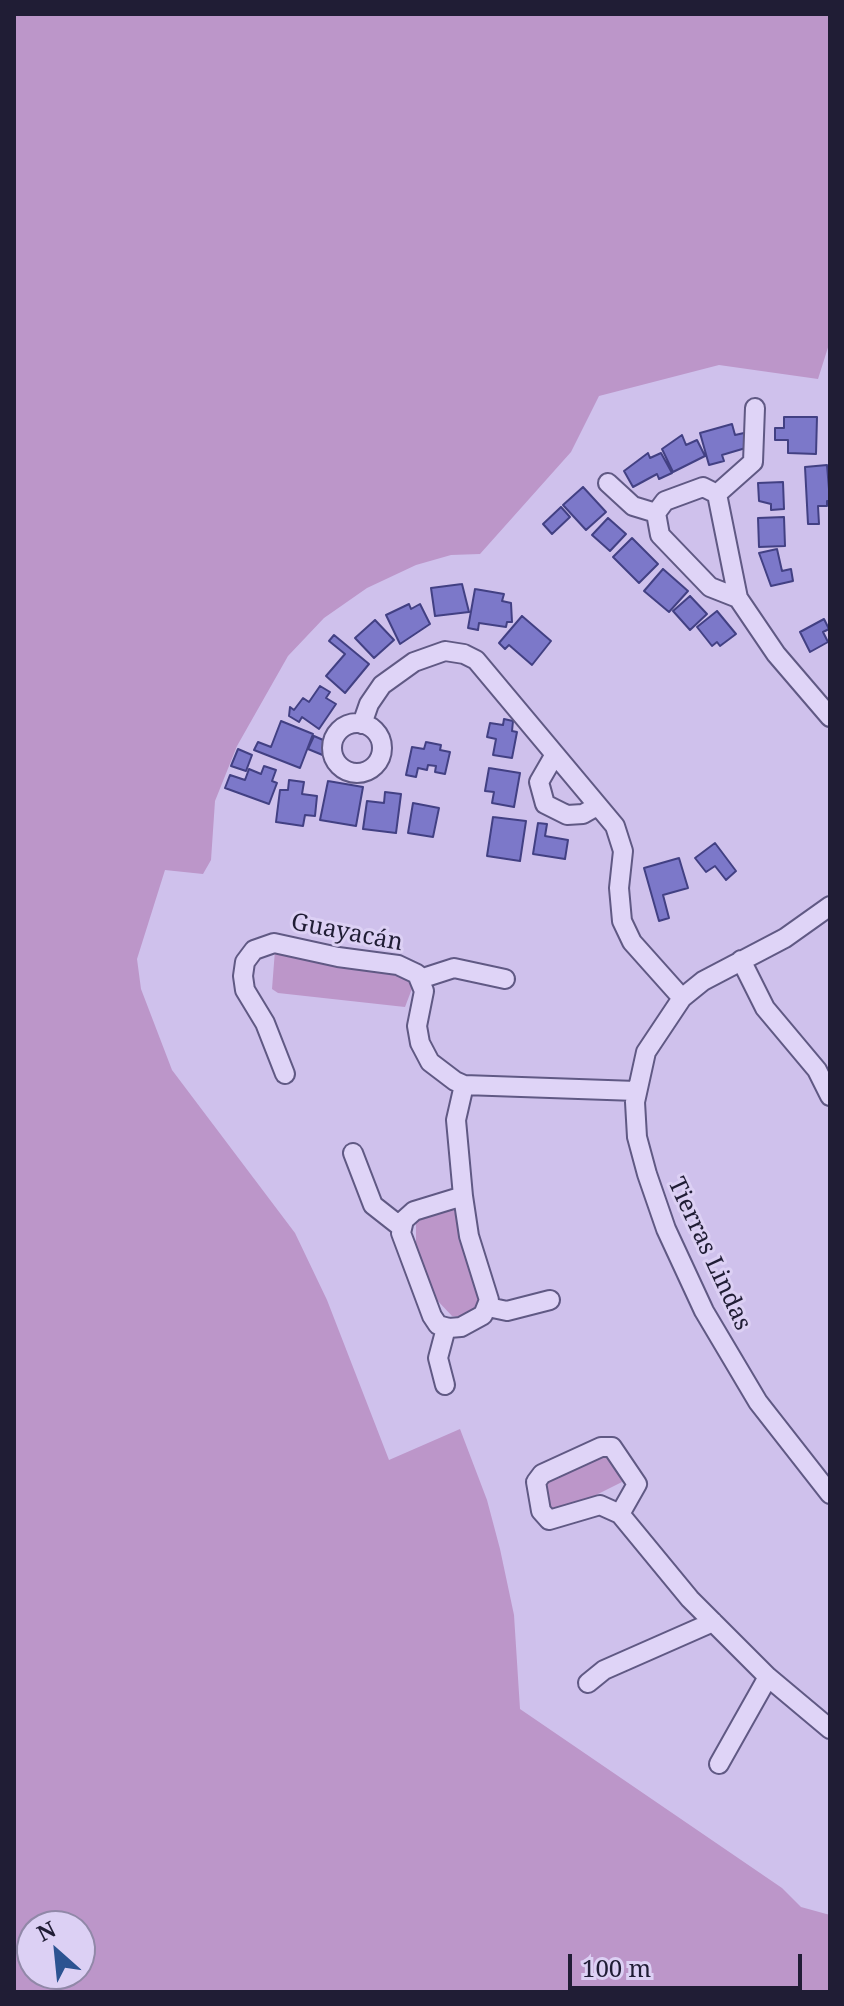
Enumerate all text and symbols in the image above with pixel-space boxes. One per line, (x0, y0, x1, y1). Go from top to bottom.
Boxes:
street label: Guayacán (289, 908, 405, 958)
street label: Tierras Lindas (661, 1173, 757, 1335)
north arrow (16, 1910, 96, 1990)
text: N (31, 1913, 61, 1948)
scale bar (572, 1938, 806, 1988)
text: 100 m (582, 1951, 651, 1984)

